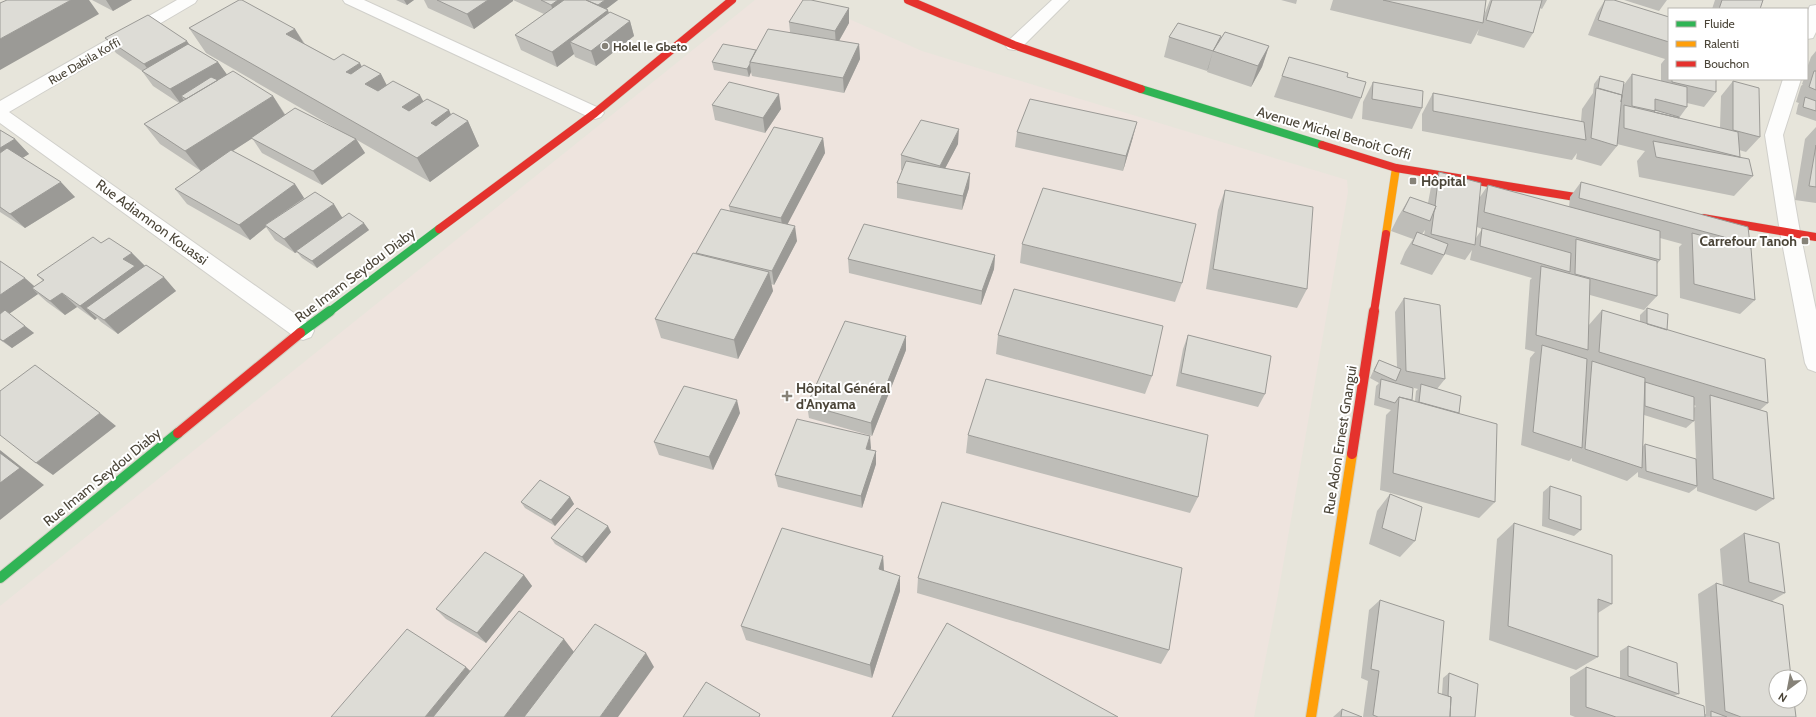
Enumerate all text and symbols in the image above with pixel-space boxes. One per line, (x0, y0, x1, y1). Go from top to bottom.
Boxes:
legend (1668, 8, 1808, 80)
text: Fluide (1704, 16, 1735, 31)
street label: Rue Dabila Koffi (45, 34, 123, 88)
text: Ralenti (1704, 36, 1739, 51)
place label: Holel le Gbeto (613, 39, 688, 54)
marker: Holel le Gbeto (600, 41, 610, 51)
text: Bouchon (1704, 56, 1750, 71)
street label: Avenue Michel Benoit Coffi (1255, 102, 1413, 164)
place label: Hôpital (1421, 172, 1466, 190)
street label: Rue Adiamnon Kouassi (92, 175, 212, 269)
marker: Hôpital (1408, 176, 1418, 186)
street label: Rue Imam Seydou Diaby (291, 224, 419, 326)
place label: Carrefour Tanoh (1700, 232, 1797, 250)
marker: Carrefour Tanoh (1800, 236, 1810, 246)
street label: Rue Adon Ernest Gnangui (1319, 364, 1361, 516)
place label: Hôpital Général d'Anyama (796, 379, 891, 413)
marker: Hôpital Général d'Anyama (781, 390, 793, 402)
street label: Rue Imam Seydou Diaby (39, 424, 165, 530)
north arrow (1768, 669, 1808, 709)
text: N (1776, 689, 1790, 705)

